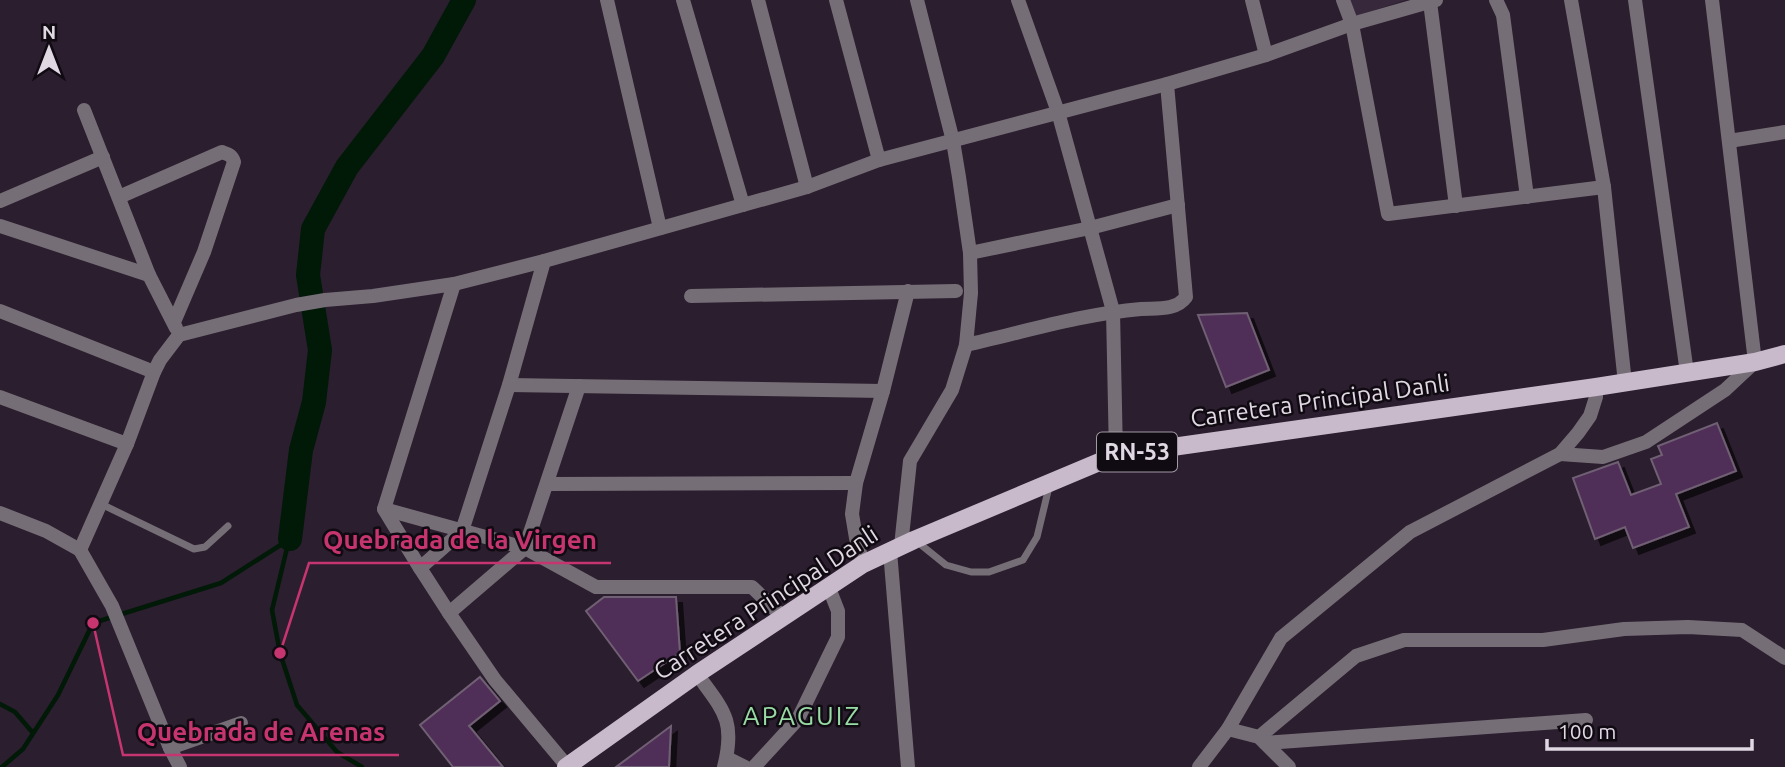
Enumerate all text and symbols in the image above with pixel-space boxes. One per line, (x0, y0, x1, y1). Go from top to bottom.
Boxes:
north arrow (14, 14, 84, 84)
text: N (42, 21, 56, 43)
street label: Carretera Principal Danli (1189, 369, 1451, 432)
road number: RN-53 (1097, 432, 1177, 472)
callout: Quebrada de la Virgen (309, 516, 611, 563)
street label: Carretera Principal Danli (649, 520, 883, 685)
text: Quebrada de la Virgen (323, 525, 597, 554)
district label: APAGUIZ (743, 701, 861, 730)
callout: Quebrada de Arenas (123, 708, 399, 755)
scale bar (1547, 708, 1752, 752)
text: Quebrada de Arenas (137, 717, 385, 746)
text: 100 m (1558, 719, 1616, 743)

